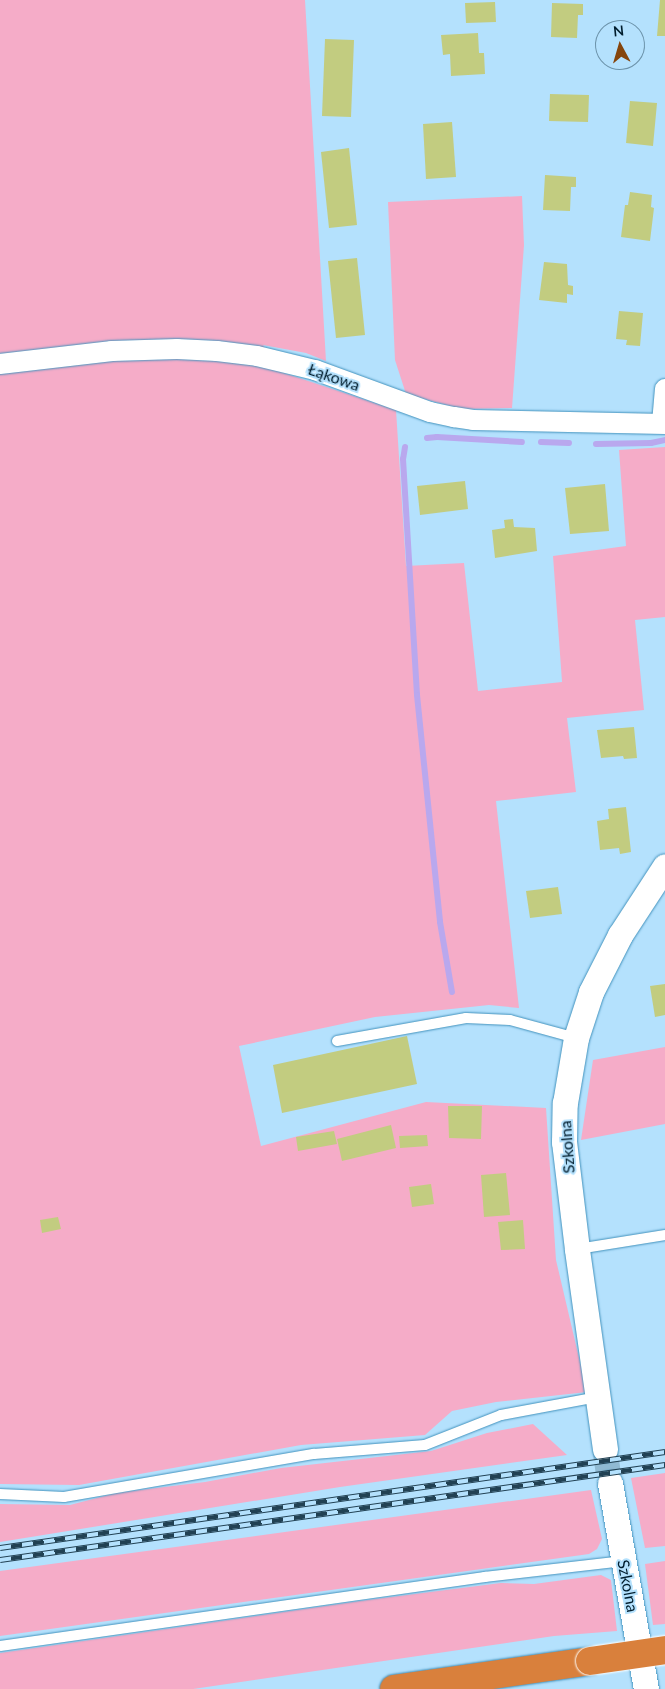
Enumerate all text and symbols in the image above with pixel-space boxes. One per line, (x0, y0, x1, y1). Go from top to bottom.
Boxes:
north arrow (595, 20, 645, 70)
text: N (612, 22, 625, 40)
street label: Łąkowa (306, 359, 362, 395)
street label: Szkolna (556, 1120, 578, 1174)
street label: Szkolna (614, 1558, 642, 1614)

